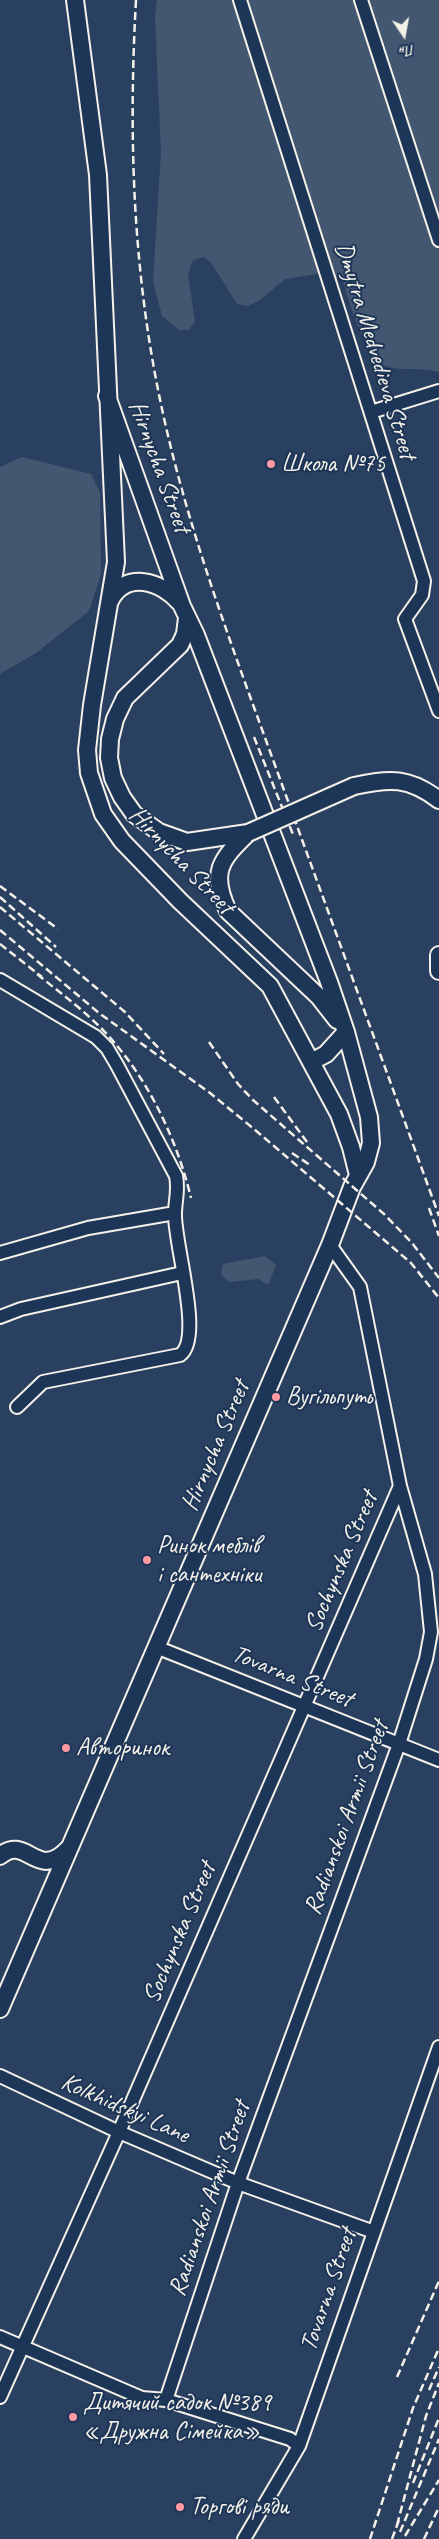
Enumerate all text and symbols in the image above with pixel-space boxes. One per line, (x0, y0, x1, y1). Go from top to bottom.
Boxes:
north arrow (379, 10, 429, 60)
text: Пн (398, 40, 416, 60)
street label: Dmytra Medvedieva Street (328, 239, 422, 463)
street label: Hirnycha Street (121, 397, 197, 537)
place label: Школа №75 (281, 449, 385, 479)
marker: Школа №75 (265, 458, 277, 470)
street label: Hirnycha Street (122, 801, 240, 921)
street label: Hirnycha Street (175, 1376, 257, 1516)
place label: Вугільпуть (286, 1382, 372, 1412)
marker: Вугільпуть (270, 1391, 282, 1403)
street label: Sochynska Street (299, 1487, 385, 1637)
place label: Ринок меблів і сантехніки (157, 1531, 261, 1590)
marker: Ринок меблів і сантехніки (141, 1554, 153, 1566)
street label: Tovarna Street (227, 1639, 357, 1715)
street label: Radianskoi Armii Street (298, 1717, 396, 1919)
place label: Авторинок (76, 1733, 169, 1763)
marker: Авторинок (60, 1742, 72, 1754)
street label: Sochynska Street (137, 1858, 223, 2008)
street label: Kolkhidskyi Lane (56, 2067, 194, 2151)
street label: Radianskoi Armii Street (163, 2098, 257, 2300)
street label: Tovarna Street (294, 2225, 364, 2355)
place label: Дитячий садок №389 «Дружна Сімейка» (83, 2388, 271, 2447)
marker: Дитячий садок №389 «Дружна Сімейка» (67, 2411, 79, 2423)
place label: Торгові ряди (190, 2492, 289, 2522)
marker: Торгові ряди (174, 2501, 186, 2513)

